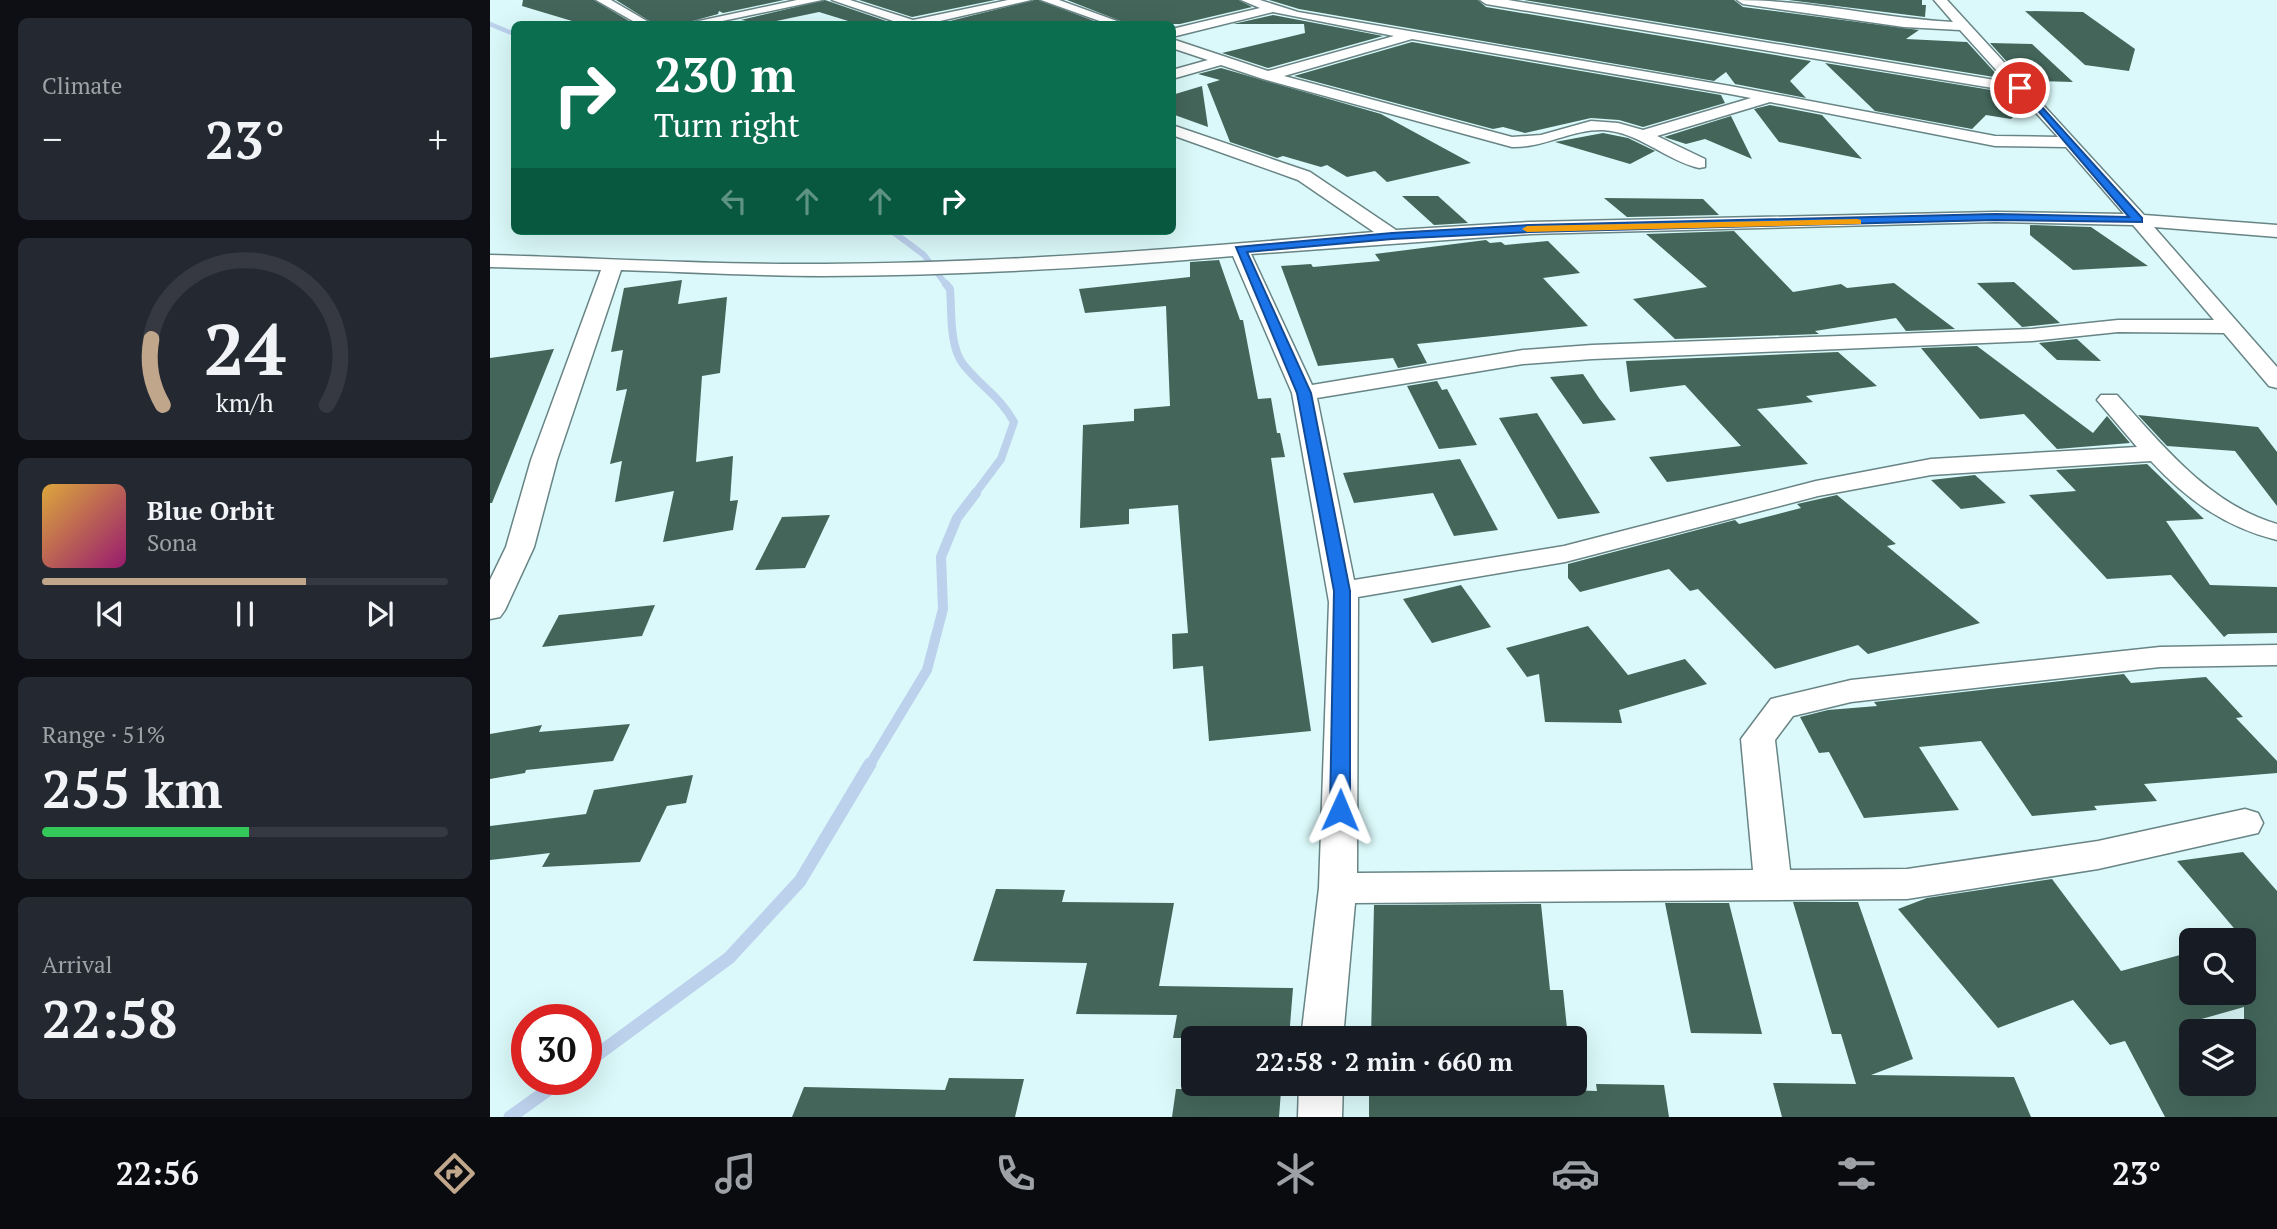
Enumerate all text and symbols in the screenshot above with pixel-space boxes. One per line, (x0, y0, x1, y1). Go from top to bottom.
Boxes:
text: 230 m (654, 41, 796, 106)
icon: right (539, 49, 630, 140)
pin (1990, 58, 2050, 118)
icon: arrive (2001, 69, 2039, 107)
text: Climate (42, 70, 122, 101)
text: Turn right (654, 104, 800, 146)
text: 23° (205, 105, 285, 174)
text: − (42, 114, 62, 164)
text: + (428, 114, 448, 164)
icon: left (715, 182, 753, 220)
icon: ahead (788, 182, 826, 220)
icon: ahead (861, 182, 899, 220)
icon: right (934, 182, 972, 220)
text: 24 (204, 299, 286, 396)
text: km/h (216, 385, 274, 418)
text: Blue Orbit (147, 493, 275, 527)
text: Sona (147, 527, 197, 558)
icon: previous (91, 595, 129, 633)
icon: pause (226, 595, 264, 633)
icon: next (361, 595, 399, 633)
text: Range · 51% (42, 719, 165, 750)
text: 255 km (42, 754, 223, 823)
position arrow (1303, 773, 1377, 847)
map controls (2179, 928, 2256, 1096)
button: search (2179, 928, 2256, 1005)
text: Arrival (42, 949, 113, 980)
text: 22:58 (42, 984, 177, 1053)
speed limit sign: 30 (511, 1004, 602, 1095)
button: layers (2179, 1019, 2256, 1096)
text: 22:58 · 2 min · 660 m (1255, 1044, 1513, 1078)
icon: directions (430, 1149, 479, 1198)
icon: music (711, 1149, 760, 1198)
icon: phone (991, 1149, 1040, 1198)
icon: climate (1271, 1149, 1320, 1198)
icon: car (1551, 1149, 1600, 1198)
icon: filters (1832, 1149, 1881, 1198)
text: 22:56 (116, 1152, 199, 1194)
text: 23° (2112, 1152, 2161, 1194)

